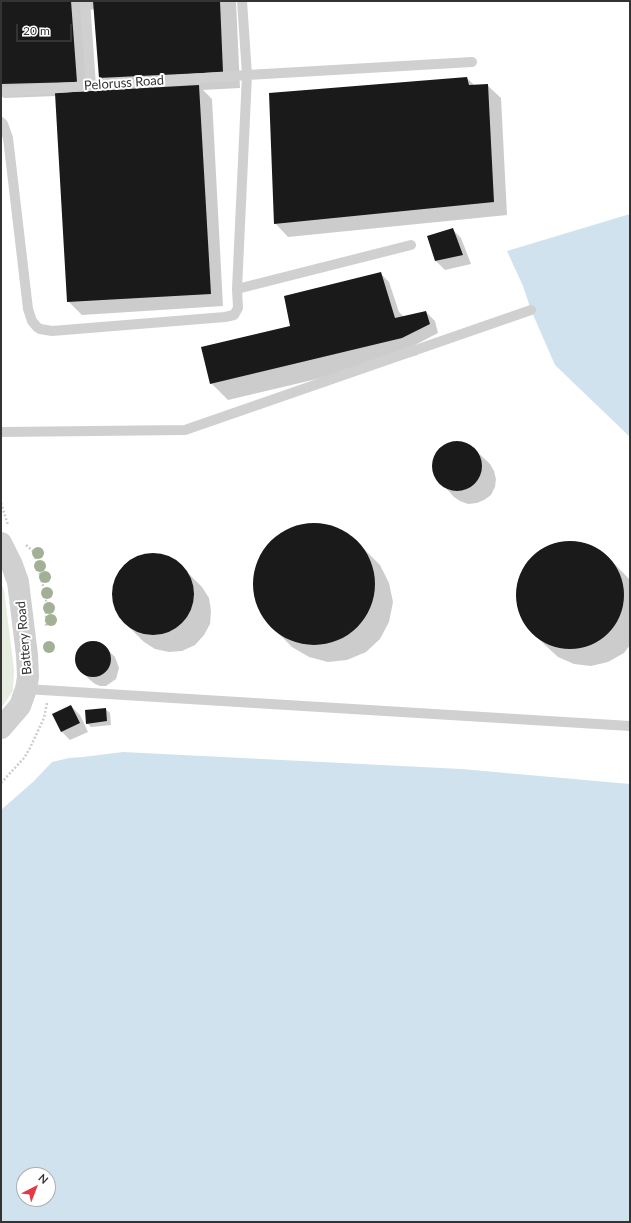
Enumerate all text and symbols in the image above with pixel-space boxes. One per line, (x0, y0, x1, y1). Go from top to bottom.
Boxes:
scale bar (18, 16, 74, 42)
text: 20 m (23, 23, 50, 38)
street label: Peloruss Road (83, 72, 165, 94)
street label: Battery Road (13, 600, 35, 676)
north arrow (16, 1167, 56, 1207)
text: N (36, 1171, 51, 1186)

